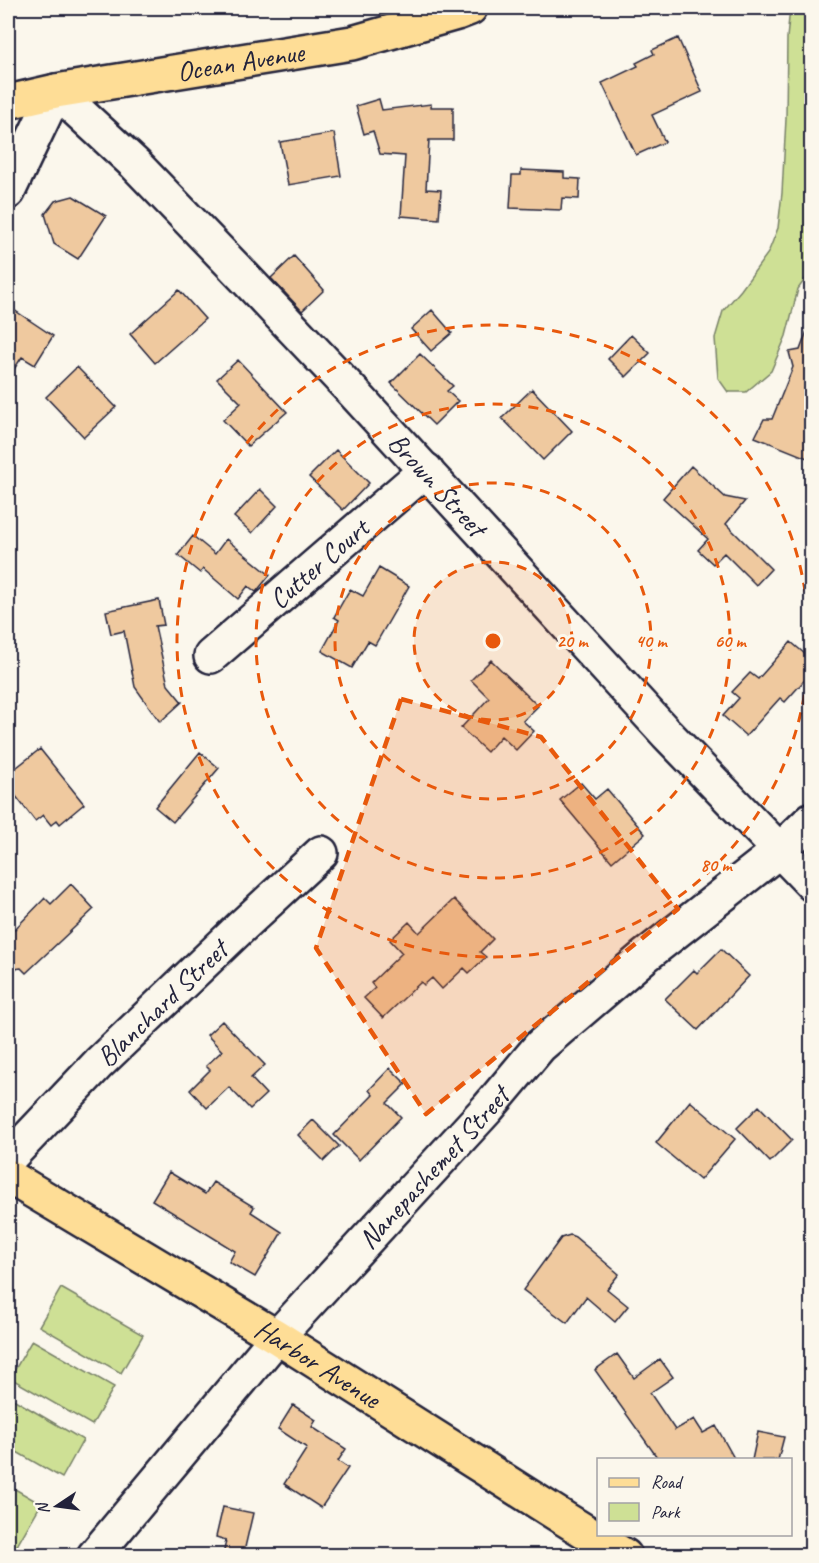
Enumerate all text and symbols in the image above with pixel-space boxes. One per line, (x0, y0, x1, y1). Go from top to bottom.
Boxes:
street label: Ocean Avenue (174, 33, 308, 89)
street label: Brown Street (381, 425, 497, 546)
street label: Cutter Court (261, 509, 378, 616)
text: 20 m (557, 630, 589, 652)
text: 40 m (636, 630, 668, 652)
text: 60 m (714, 630, 747, 652)
centre of rings (483, 631, 503, 651)
text: 80 m (701, 854, 733, 876)
street label: Blanchard Street (89, 930, 237, 1074)
street label: Nanepashemet Street (350, 1076, 519, 1256)
street label: Harbor Avenue (249, 1311, 389, 1417)
legend (597, 1458, 792, 1536)
text: Road (651, 1471, 684, 1493)
north arrow (27, 1476, 87, 1536)
text: N (32, 1499, 54, 1516)
text: Park (651, 1501, 681, 1523)

